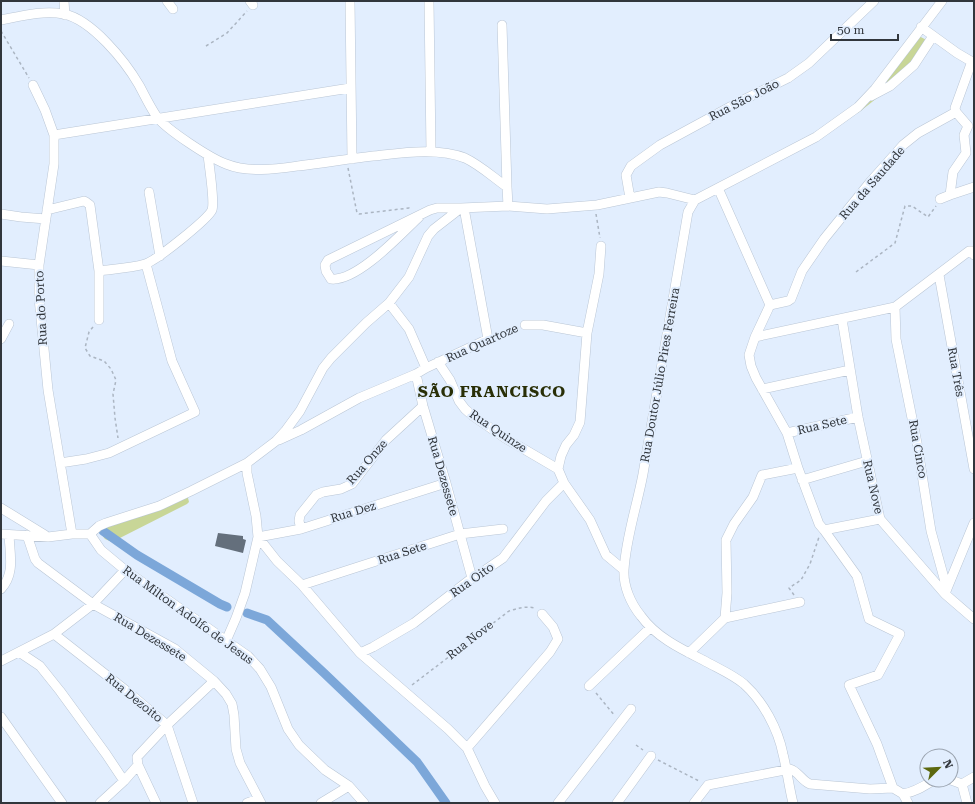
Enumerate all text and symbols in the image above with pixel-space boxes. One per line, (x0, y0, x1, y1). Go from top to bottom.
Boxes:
scale bar (831, 16, 898, 42)
text: 50 m (837, 23, 864, 37)
street label: Rua São João (706, 76, 782, 124)
street label: Rua da Saudade (836, 143, 908, 222)
street label: Rua do Porto (32, 270, 50, 346)
street label: Rua Doutor Júlio Pires Ferreira (638, 286, 682, 464)
street label: Rua Quartoze (444, 321, 521, 365)
street label: Rua Três (945, 346, 967, 398)
district label: SÃO FRANCISCO (418, 382, 566, 401)
street label: Rua Quinze (467, 407, 530, 455)
street label: Rua Sete (796, 412, 848, 437)
street label: Rua Cinco (906, 418, 930, 480)
street label: Rua Dezessete (425, 435, 461, 518)
street label: Rua Onze (344, 436, 390, 487)
street label: Rua Nove (860, 459, 886, 516)
street label: Rua Dez (329, 498, 378, 526)
street label: Rua Sete (376, 538, 428, 567)
street label: Rua Oito (447, 560, 497, 600)
street label: Rua Milton Adolfo de Jesus (120, 563, 256, 667)
street label: Rua Dezessete (111, 610, 189, 664)
street label: Rua Nove (444, 617, 496, 662)
street label: Rua Dezoito (103, 671, 165, 725)
north arrow (919, 748, 959, 788)
text: N (940, 758, 956, 771)

